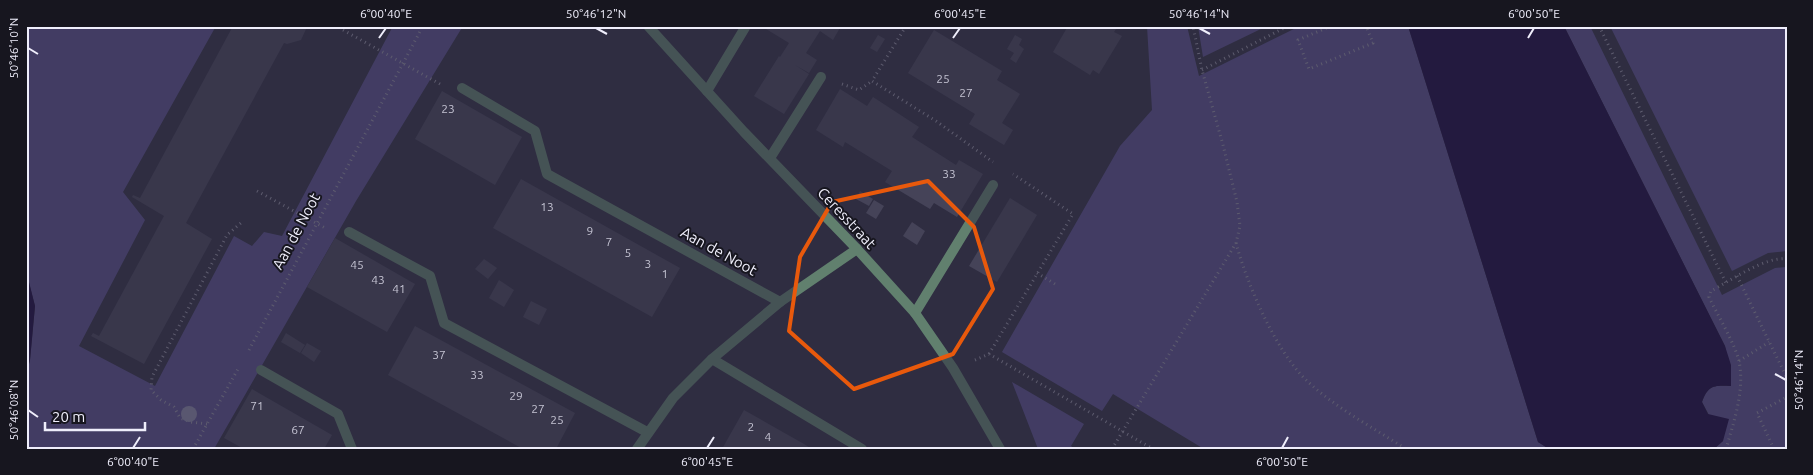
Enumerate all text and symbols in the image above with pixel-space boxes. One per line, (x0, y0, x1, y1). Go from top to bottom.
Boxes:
text: 6°00'40"E (360, 7, 412, 20)
text: 50°46'12"N (566, 7, 626, 20)
text: 6°00'45"E (934, 7, 986, 20)
text: 50°46'14"N (1169, 7, 1229, 20)
text: 6°00'50"E (1508, 7, 1560, 20)
text: 50°46'10"N (7, 18, 20, 78)
house number: 25 (936, 72, 950, 85)
house number: 27 (959, 86, 973, 99)
house number: 23 (441, 102, 455, 115)
house number: 33 (942, 167, 956, 180)
street label: Ceresstraat (814, 184, 880, 252)
street label: Aan de Noot (269, 190, 323, 272)
house number: 13 (540, 200, 554, 213)
street label: Aan de Noot (678, 223, 760, 279)
house number: 9 (587, 224, 593, 237)
house number: 7 (606, 235, 612, 248)
house number: 5 (625, 246, 631, 259)
house number: 3 (645, 257, 651, 270)
house number: 45 (350, 258, 364, 271)
house number: 1 (662, 267, 668, 280)
house number: 43 (371, 273, 385, 286)
house number: 41 (392, 282, 406, 295)
house number: 37 (432, 348, 446, 361)
text: 50°46'14"N (1792, 350, 1805, 410)
house number: 33 (470, 368, 484, 381)
text: 50°46'08"N (7, 380, 20, 440)
house number: 29 (509, 389, 523, 402)
house number: 71 (250, 399, 264, 412)
scale bar (45, 400, 145, 432)
house number: 27 (531, 402, 545, 415)
text: 20 m (52, 408, 85, 425)
house number: 25 (550, 413, 564, 426)
house number: 2 (748, 420, 754, 433)
house number: 67 (291, 423, 305, 436)
house number: 4 (765, 430, 772, 443)
text: 6°00'40"E (107, 455, 159, 468)
text: 6°00'45"E (681, 455, 733, 468)
text: 6°00'50"E (1256, 455, 1308, 468)

